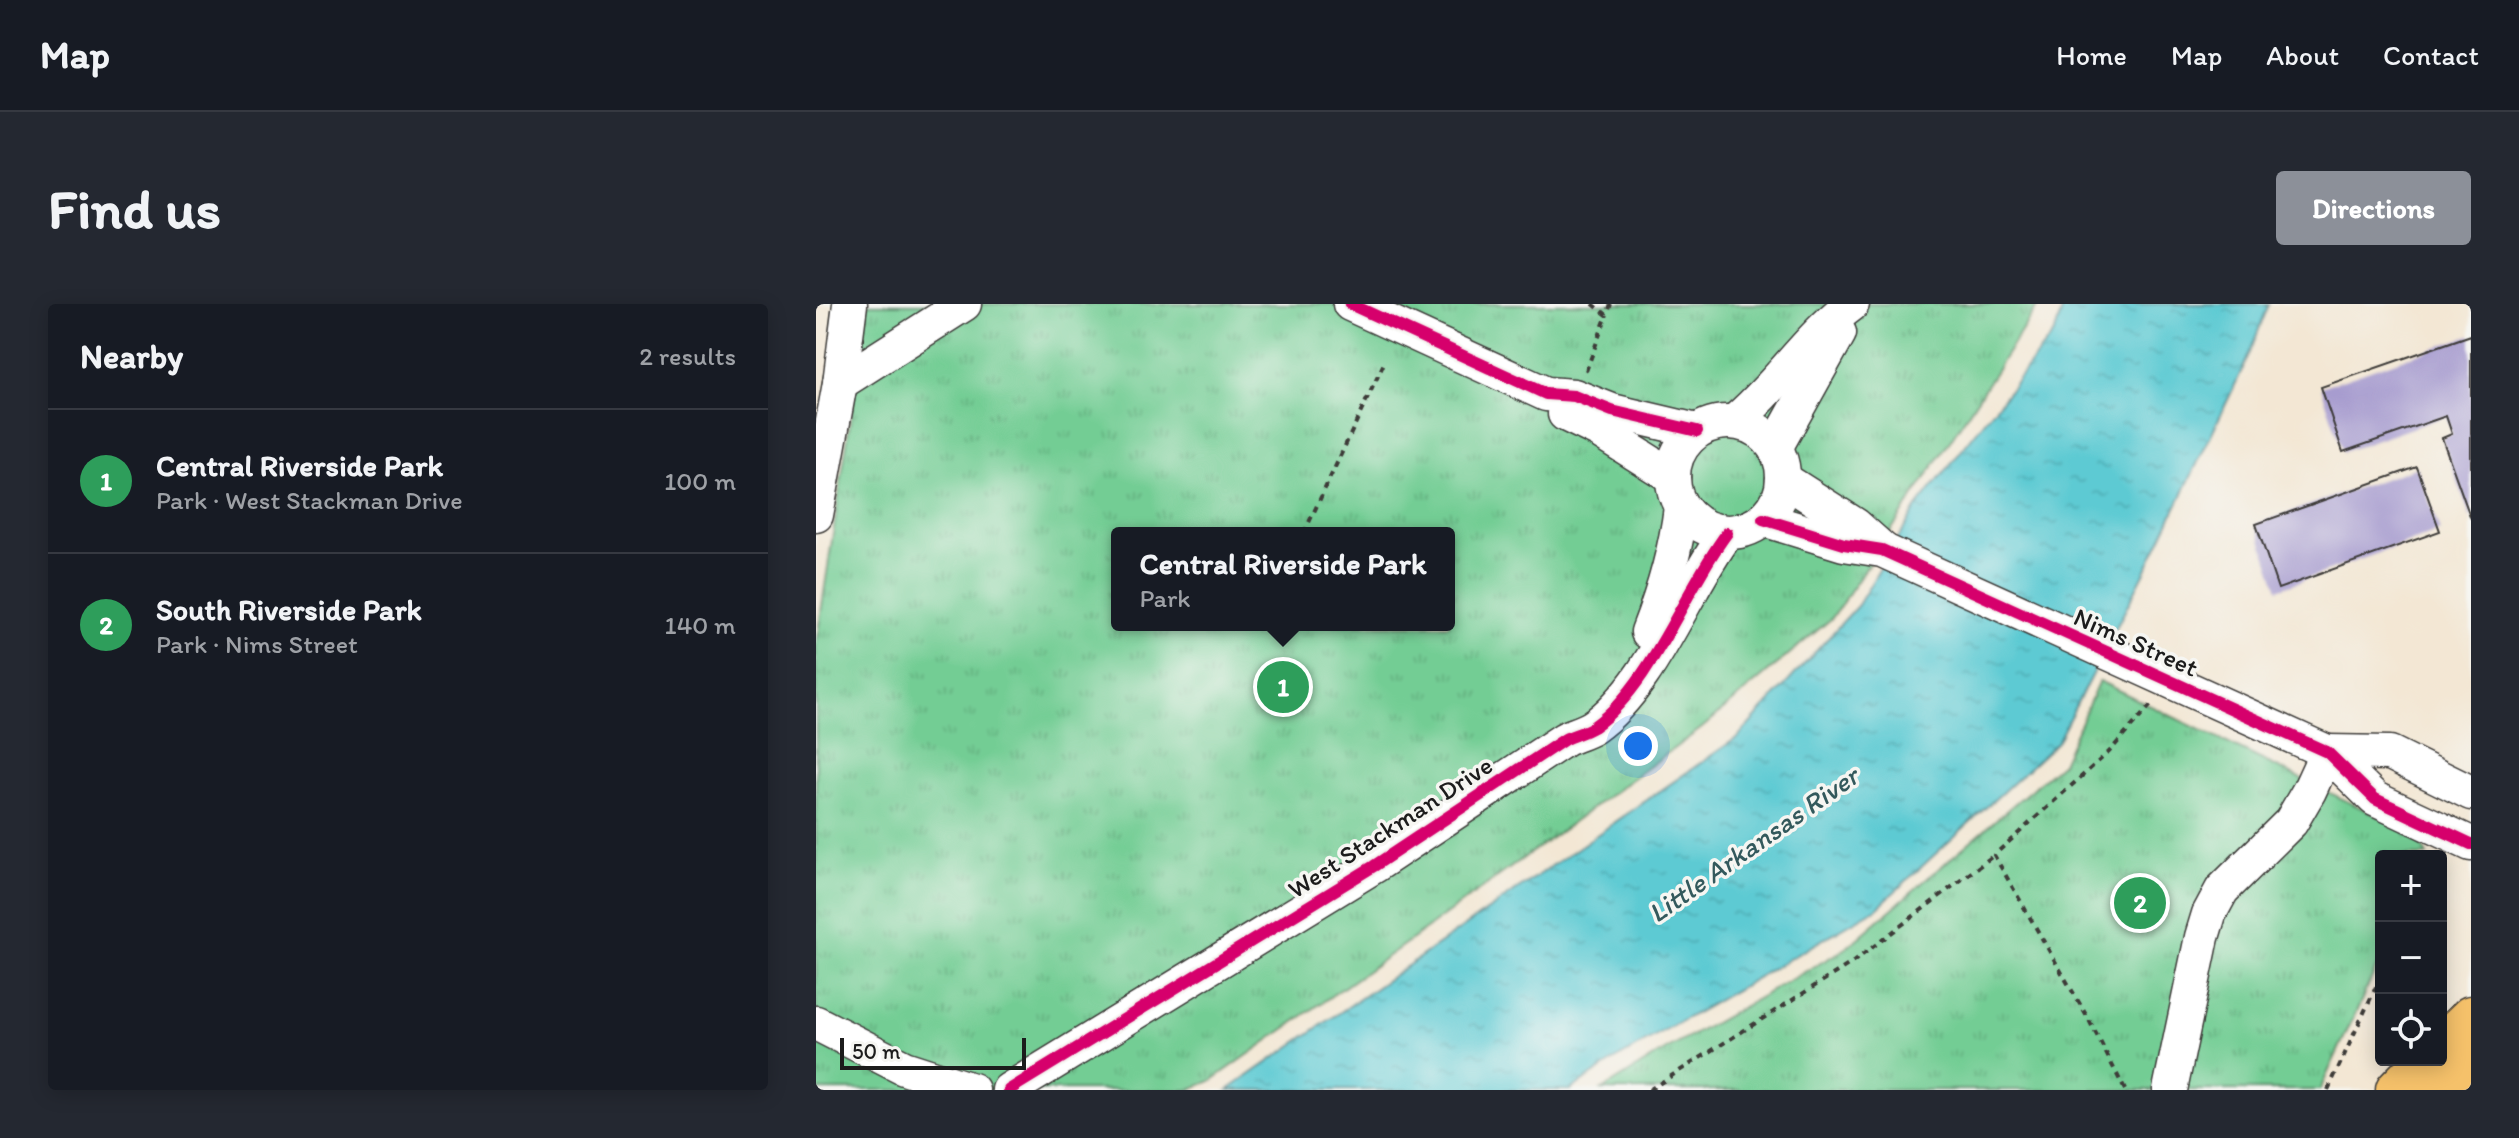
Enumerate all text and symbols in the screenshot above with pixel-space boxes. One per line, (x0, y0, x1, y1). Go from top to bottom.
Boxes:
text: Map (40, 32, 110, 78)
text: Home (2056, 38, 2127, 72)
text: Map (2171, 38, 2222, 72)
text: About (2266, 38, 2339, 72)
text: Contact (2383, 38, 2479, 72)
button: Directions (2276, 171, 2471, 245)
text: Find us (48, 175, 221, 242)
text: Nearby (80, 336, 183, 377)
text: 2 results (639, 340, 736, 372)
text: Central Riverside Park (156, 447, 443, 484)
text: 1 (100, 465, 112, 497)
text: 100 m (664, 465, 736, 497)
text: Park · West Stackman Drive (156, 484, 463, 516)
popup (1111, 527, 1455, 631)
text: Central Riverside Park (1139, 545, 1427, 582)
text: Park (1139, 582, 1191, 614)
text: South Riverside Park (156, 591, 422, 628)
street label: Nims Street (2069, 600, 2203, 684)
text: 2 (99, 609, 113, 641)
text: 140 m (665, 609, 736, 641)
text: Park · Nims Street (156, 628, 358, 660)
pin: 1 (1257, 657, 1309, 717)
your location (1618, 726, 1658, 766)
street label: West Stackman Drive (1282, 749, 1498, 905)
water label: Little Arkansas River (1641, 757, 1868, 929)
map controls (2375, 850, 2447, 1066)
button: + (2375, 850, 2447, 922)
pin: 2 (2114, 873, 2166, 933)
button: − (2375, 922, 2447, 994)
button: locate (2375, 994, 2447, 1066)
scale bar (840, 1034, 1026, 1070)
text: 50 m (852, 1038, 901, 1065)

